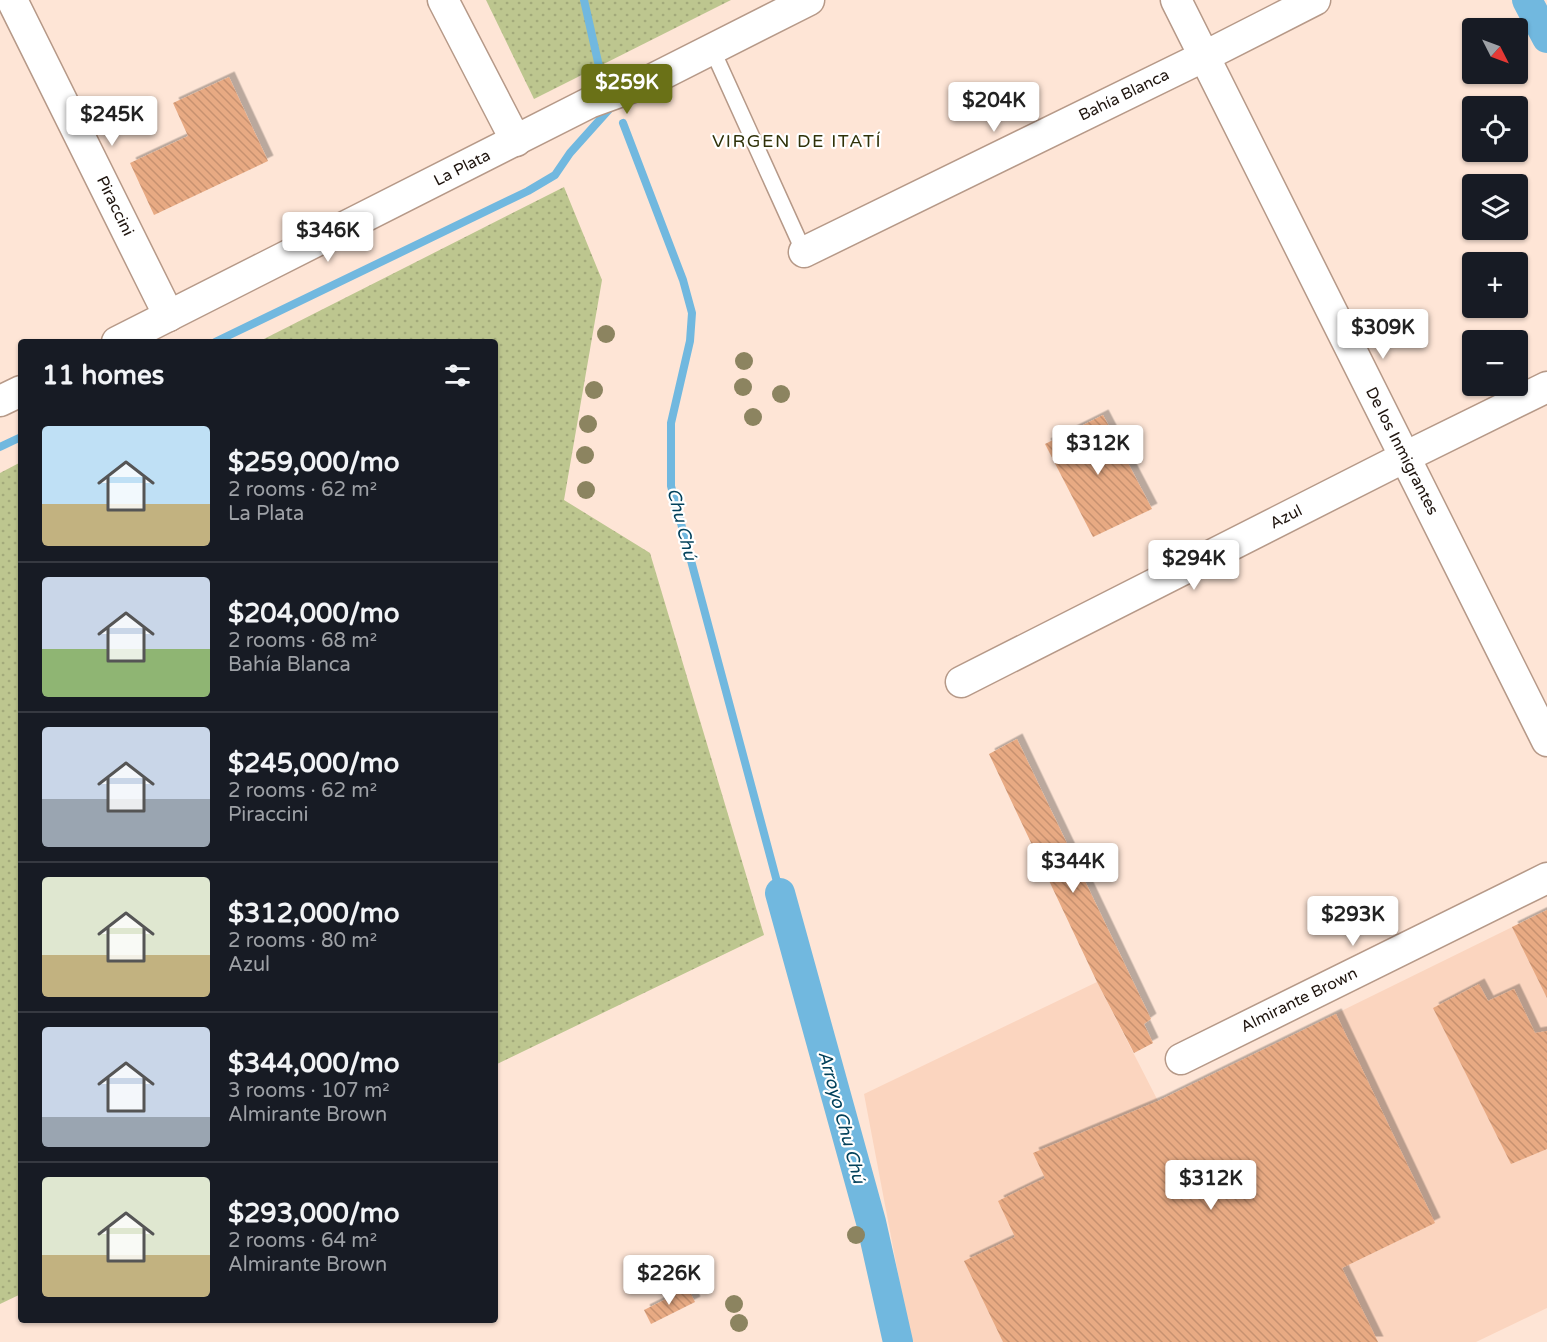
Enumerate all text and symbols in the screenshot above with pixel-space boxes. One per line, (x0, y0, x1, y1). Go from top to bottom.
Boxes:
north arrow (1462, 18, 1528, 84)
map controls (1462, 18, 1528, 396)
pin: $259K (585, 64, 669, 115)
street label: Bahía Blanca (1075, 64, 1173, 126)
text: $259K (595, 71, 659, 95)
pin: $204K (952, 82, 1036, 133)
text: $204K (962, 89, 1026, 113)
pin: $245K (70, 96, 154, 147)
button: locate (1462, 96, 1528, 162)
text: $245K (80, 103, 144, 127)
district label: VIRGEN DE ITATÍ (712, 130, 882, 152)
street label: La Plata (430, 145, 494, 191)
street label: Piraccini (92, 173, 138, 239)
button: layers (1462, 174, 1528, 240)
pin: $346K (286, 212, 370, 263)
text: $346K (296, 219, 360, 243)
button: + (1462, 252, 1528, 318)
pin: $309K (1341, 309, 1425, 360)
text: $309K (1351, 316, 1415, 340)
button: − (1462, 330, 1528, 396)
icon: filters (441, 359, 474, 392)
text: 11 homes (42, 360, 164, 391)
street label: De los Inmigrantes (1361, 384, 1443, 518)
pin: $312K (1056, 425, 1140, 476)
text: $312K (1066, 432, 1130, 456)
text: $259,000/mo (228, 447, 400, 478)
icon: home (90, 450, 162, 522)
text: 2 rooms · 62 m² (228, 478, 377, 502)
water label: Chu Chú (662, 486, 702, 563)
street label: Azul (1266, 500, 1306, 534)
text: La Plata (228, 502, 304, 526)
pin: $294K (1152, 540, 1236, 591)
text: $294K (1162, 547, 1226, 571)
text: $204,000/mo (228, 598, 400, 629)
icon: home (90, 601, 162, 673)
text: 2 rooms · 68 m² (228, 629, 377, 653)
text: Bahía Blanca (228, 653, 351, 677)
text: $245,000/mo (228, 748, 399, 779)
icon: home (90, 751, 162, 823)
text: 2 rooms · 62 m² (228, 779, 377, 803)
text: Piraccini (228, 803, 309, 827)
pin: $344K (1031, 843, 1115, 894)
text: $344K (1041, 850, 1105, 874)
pin: $293K (1311, 896, 1395, 947)
text: $312,000/mo (228, 898, 400, 929)
icon: home (90, 901, 162, 973)
text: $293K (1321, 903, 1385, 927)
text: 2 rooms · 80 m² (228, 929, 377, 953)
text: Azul (228, 953, 270, 977)
street label: Almirante Brown (1237, 963, 1361, 1037)
text: $344,000/mo (228, 1048, 400, 1079)
water label: Arroyo Chu Chú (814, 1048, 871, 1187)
icon: home (90, 1051, 162, 1123)
text: 3 rooms · 107 m² (228, 1079, 390, 1103)
text: Almirante Brown (228, 1103, 387, 1127)
pin: $312K (1169, 1160, 1253, 1211)
text: $312K (1179, 1167, 1243, 1191)
text: $293,000/mo (228, 1198, 400, 1229)
icon: home (90, 1201, 162, 1273)
text: 2 rooms · 64 m² (228, 1229, 377, 1253)
text: Almirante Brown (228, 1253, 387, 1277)
pin: $226K (627, 1255, 711, 1306)
text: $226K (637, 1262, 701, 1286)

